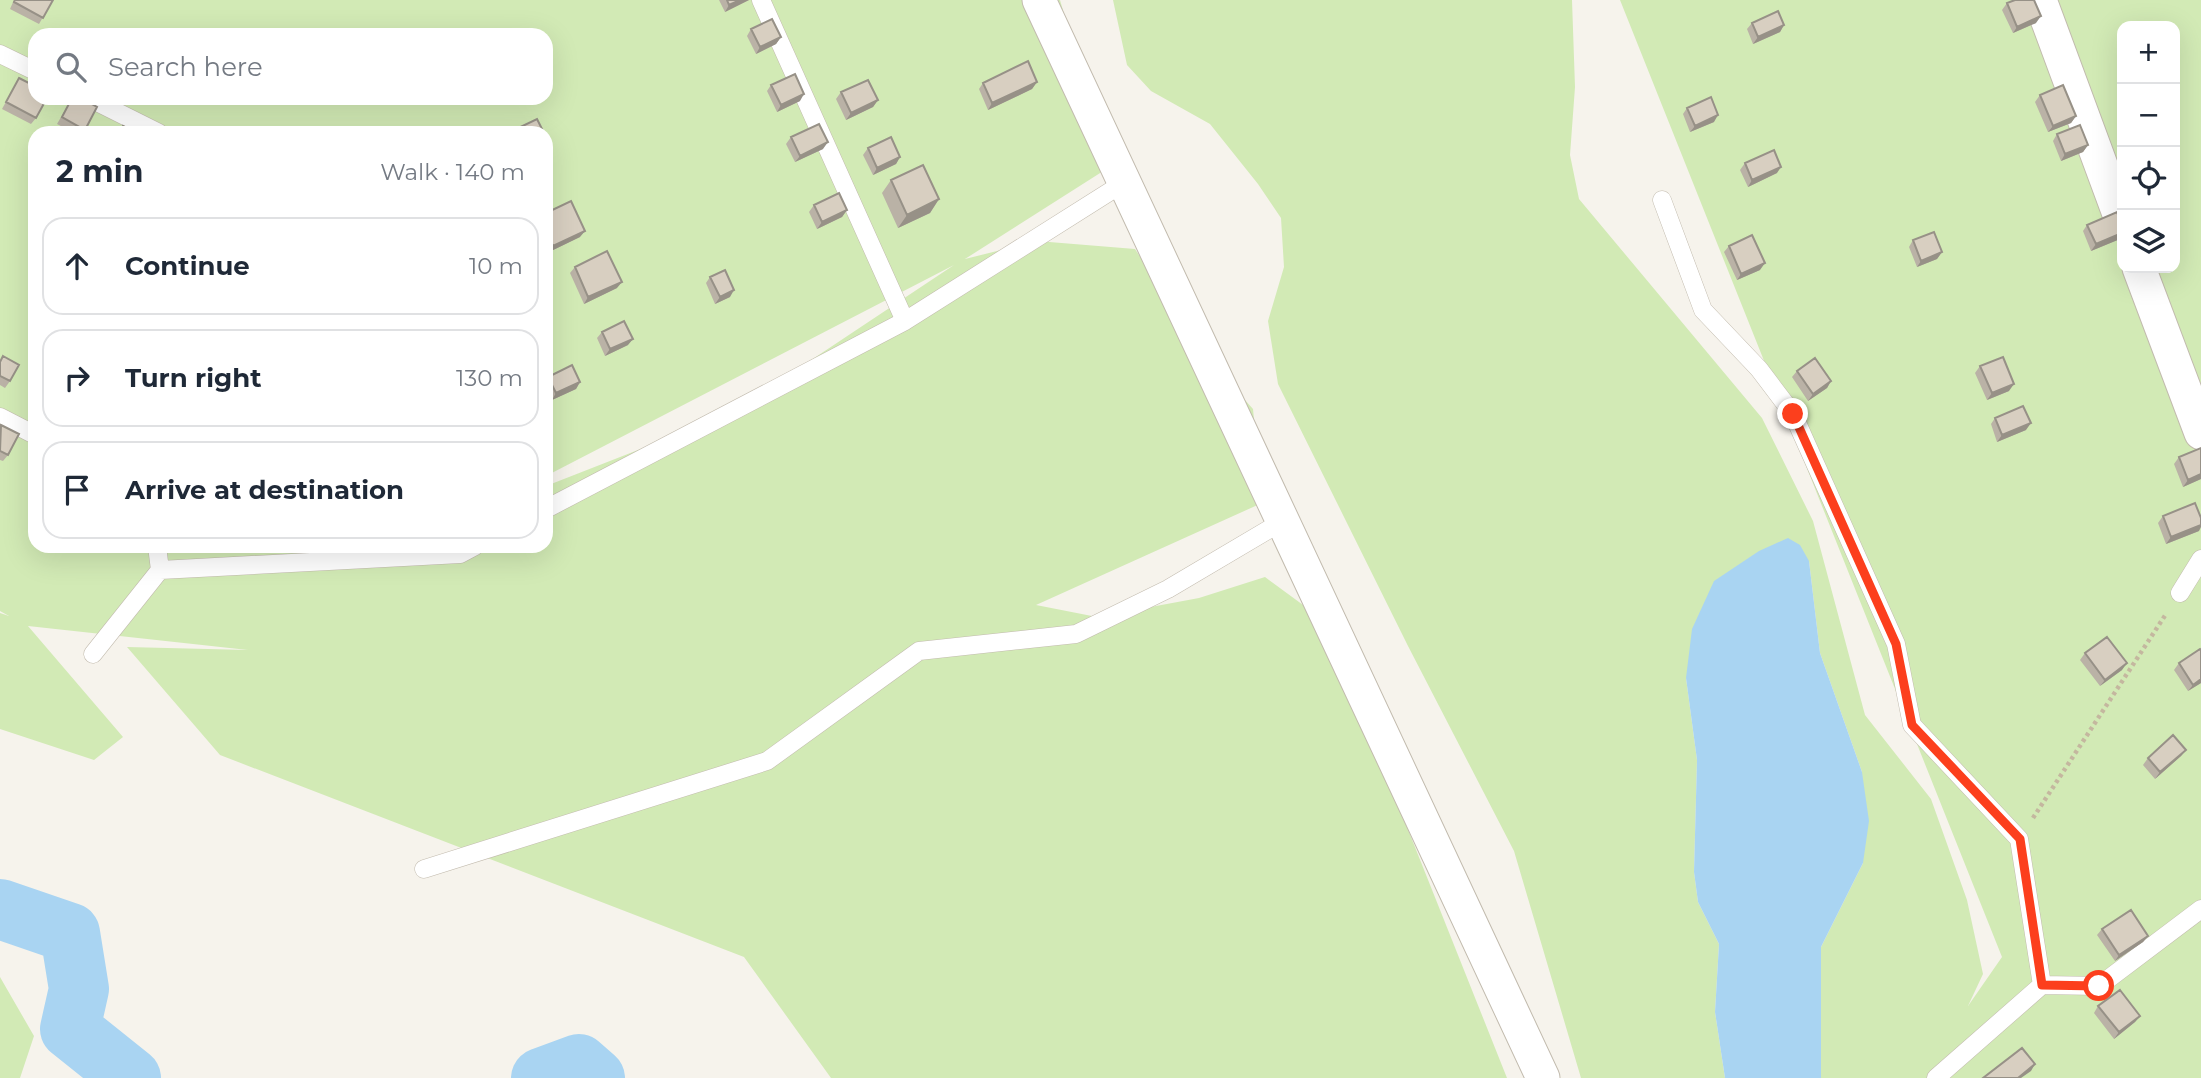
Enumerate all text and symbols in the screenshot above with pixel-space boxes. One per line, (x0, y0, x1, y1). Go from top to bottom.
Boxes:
map controls (2117, 21, 2180, 273)
button: + (2117, 21, 2180, 84)
search box (28, 28, 553, 105)
icon: search (52, 48, 90, 86)
text: Search here (108, 51, 263, 83)
button: − (2117, 84, 2180, 147)
button: locate (2117, 147, 2180, 210)
text: 2 min (56, 153, 143, 190)
text: Walk · 140 m (380, 158, 525, 186)
button: layers (2117, 210, 2180, 273)
icon: ahead (58, 247, 96, 285)
text: Continue (125, 250, 250, 282)
text: 10 m (469, 252, 523, 280)
icon: right (58, 359, 96, 397)
text: Turn right (125, 362, 261, 394)
text: 130 m (456, 364, 523, 392)
route end (1777, 398, 1808, 429)
icon: arrive (58, 471, 96, 509)
text: Arrive at destination (125, 474, 404, 506)
route start (2083, 970, 2114, 1001)

